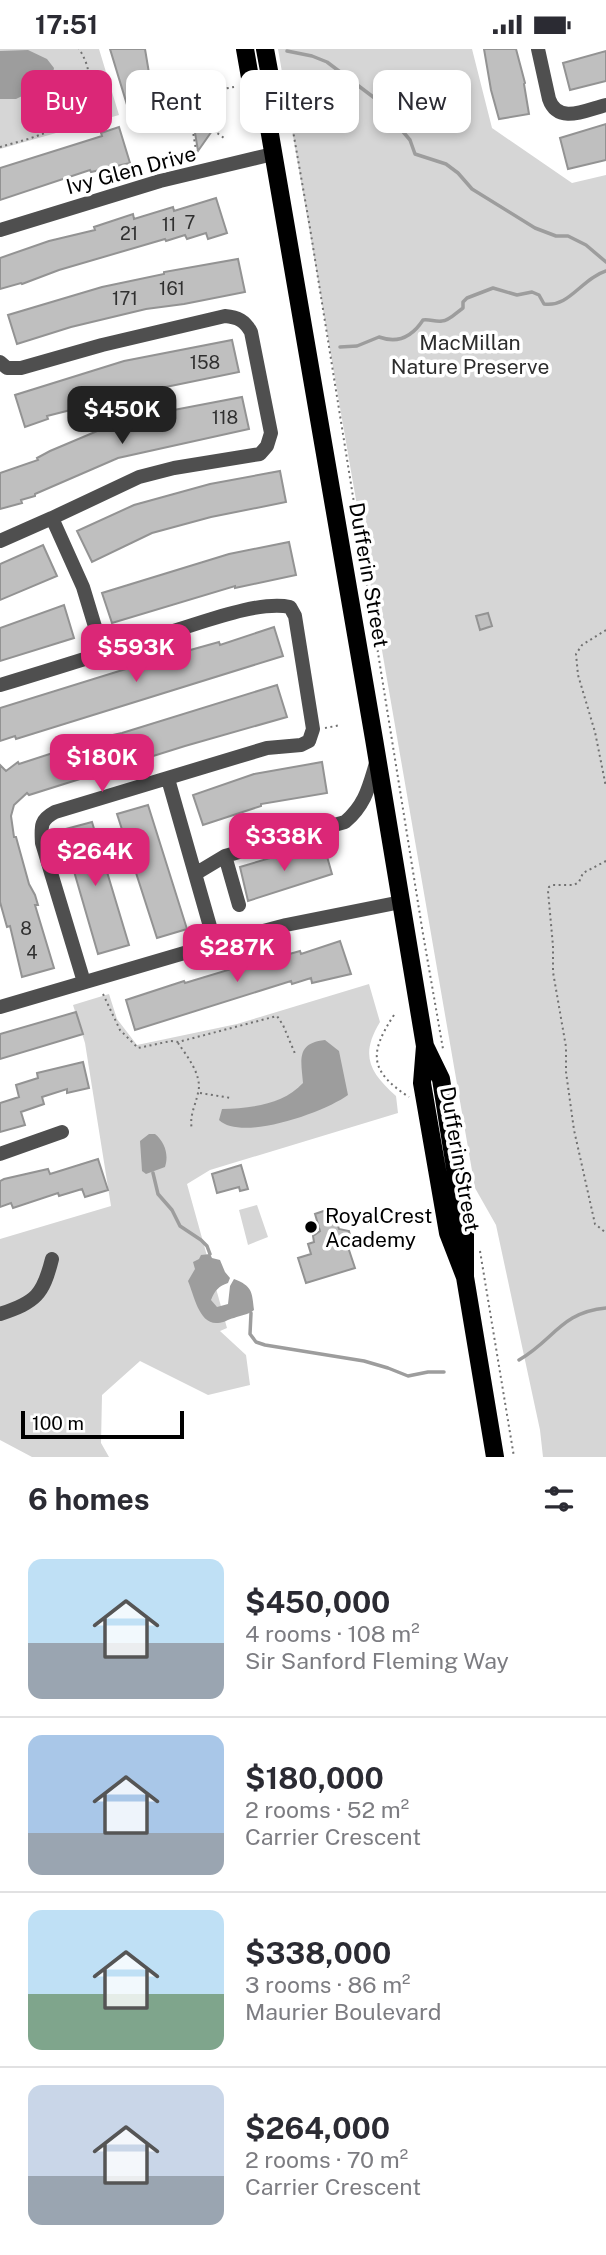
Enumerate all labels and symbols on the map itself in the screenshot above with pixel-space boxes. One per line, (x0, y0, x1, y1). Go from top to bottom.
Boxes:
street label: Ivy Glen Drive (63, 141, 199, 199)
house number: 7 (185, 212, 195, 233)
house number: 11 (162, 214, 176, 235)
house number: 21 (120, 223, 138, 244)
house number: 161 (159, 278, 185, 299)
house number: 171 (112, 288, 138, 309)
park label: MacMillan Nature Preserve (391, 330, 549, 379)
house number: 158 (190, 352, 220, 373)
pin: $450K (73, 387, 171, 446)
house number: 118 (212, 407, 238, 428)
street label: Dufferin Street (344, 501, 394, 649)
pin: $593K (87, 625, 185, 684)
pin: $180K (53, 735, 151, 794)
pin: $338K (235, 813, 333, 873)
pin: $264K (46, 829, 144, 888)
house number: 8 (20, 918, 32, 939)
pin: $287K (188, 925, 286, 984)
house number: 4 (26, 942, 38, 963)
street label: Dufferin Street (435, 1085, 485, 1233)
place label: RoyalCrest Academy (325, 1203, 432, 1252)
marker: RoyalCrest Academy (303, 1219, 319, 1235)
scale bar (21, 1408, 184, 1440)

